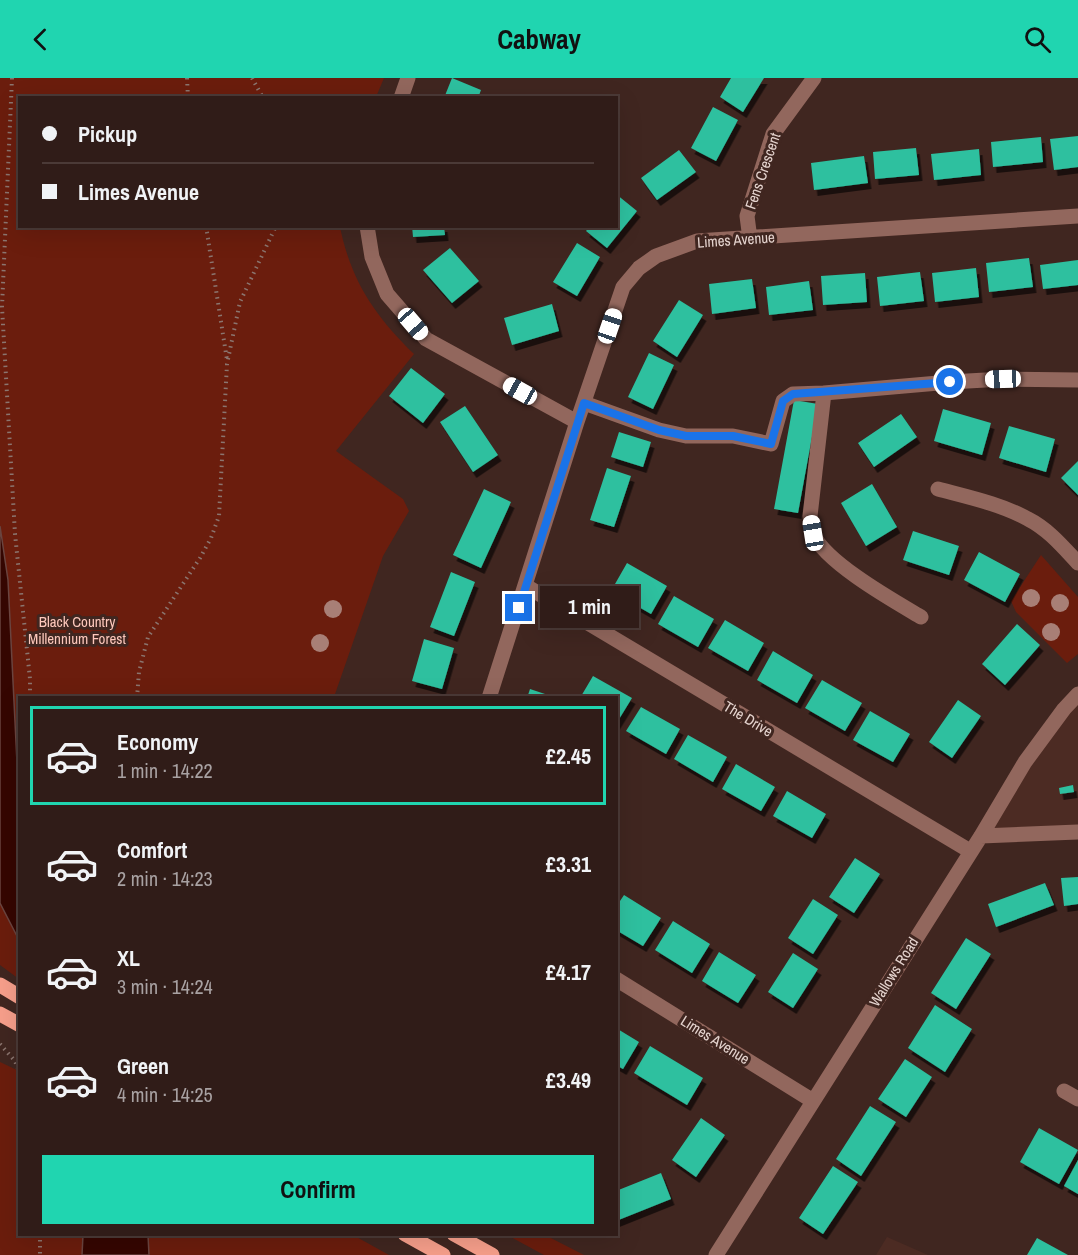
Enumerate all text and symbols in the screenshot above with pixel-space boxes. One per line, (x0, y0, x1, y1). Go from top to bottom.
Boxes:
text: Cabway (497, 21, 581, 57)
icon: back (24, 23, 57, 56)
icon: search (1021, 23, 1054, 56)
text: Pickup (78, 119, 137, 149)
street label: Fens Crescent (740, 129, 786, 212)
text: Limes Avenue (78, 177, 199, 207)
street label: Limes Avenue (696, 226, 776, 253)
car (394, 305, 432, 343)
car (596, 306, 624, 346)
route start (936, 368, 963, 395)
car (985, 369, 1021, 389)
car (500, 374, 540, 408)
car (801, 514, 825, 552)
callout: 1 min (540, 587, 639, 629)
text: 1 min (568, 593, 611, 620)
route end (505, 594, 532, 621)
park label: Black Country Millennium Forest (28, 611, 126, 649)
street label: The Drive (720, 696, 777, 742)
text: Economy (117, 727, 198, 757)
icon: car (45, 729, 99, 783)
text: £2.45 (546, 741, 591, 771)
text: 1 min · 14:22 (117, 757, 213, 784)
text: Comfort (117, 835, 187, 865)
icon: car (45, 837, 99, 891)
text: £3.31 (546, 849, 591, 879)
text: 2 min · 14:23 (117, 865, 213, 892)
street label: Wallows Road (864, 933, 923, 1010)
text: XL (117, 943, 140, 973)
icon: car (45, 945, 99, 999)
text: £4.17 (546, 957, 591, 987)
text: 3 min · 14:24 (117, 973, 213, 1000)
street label: Limes Avenue (677, 1010, 754, 1069)
text: Green (117, 1051, 169, 1081)
icon: car (45, 1053, 99, 1107)
text: £3.49 (546, 1065, 591, 1095)
text: 4 min · 14:25 (117, 1081, 213, 1108)
button: Confirm (42, 1155, 594, 1224)

